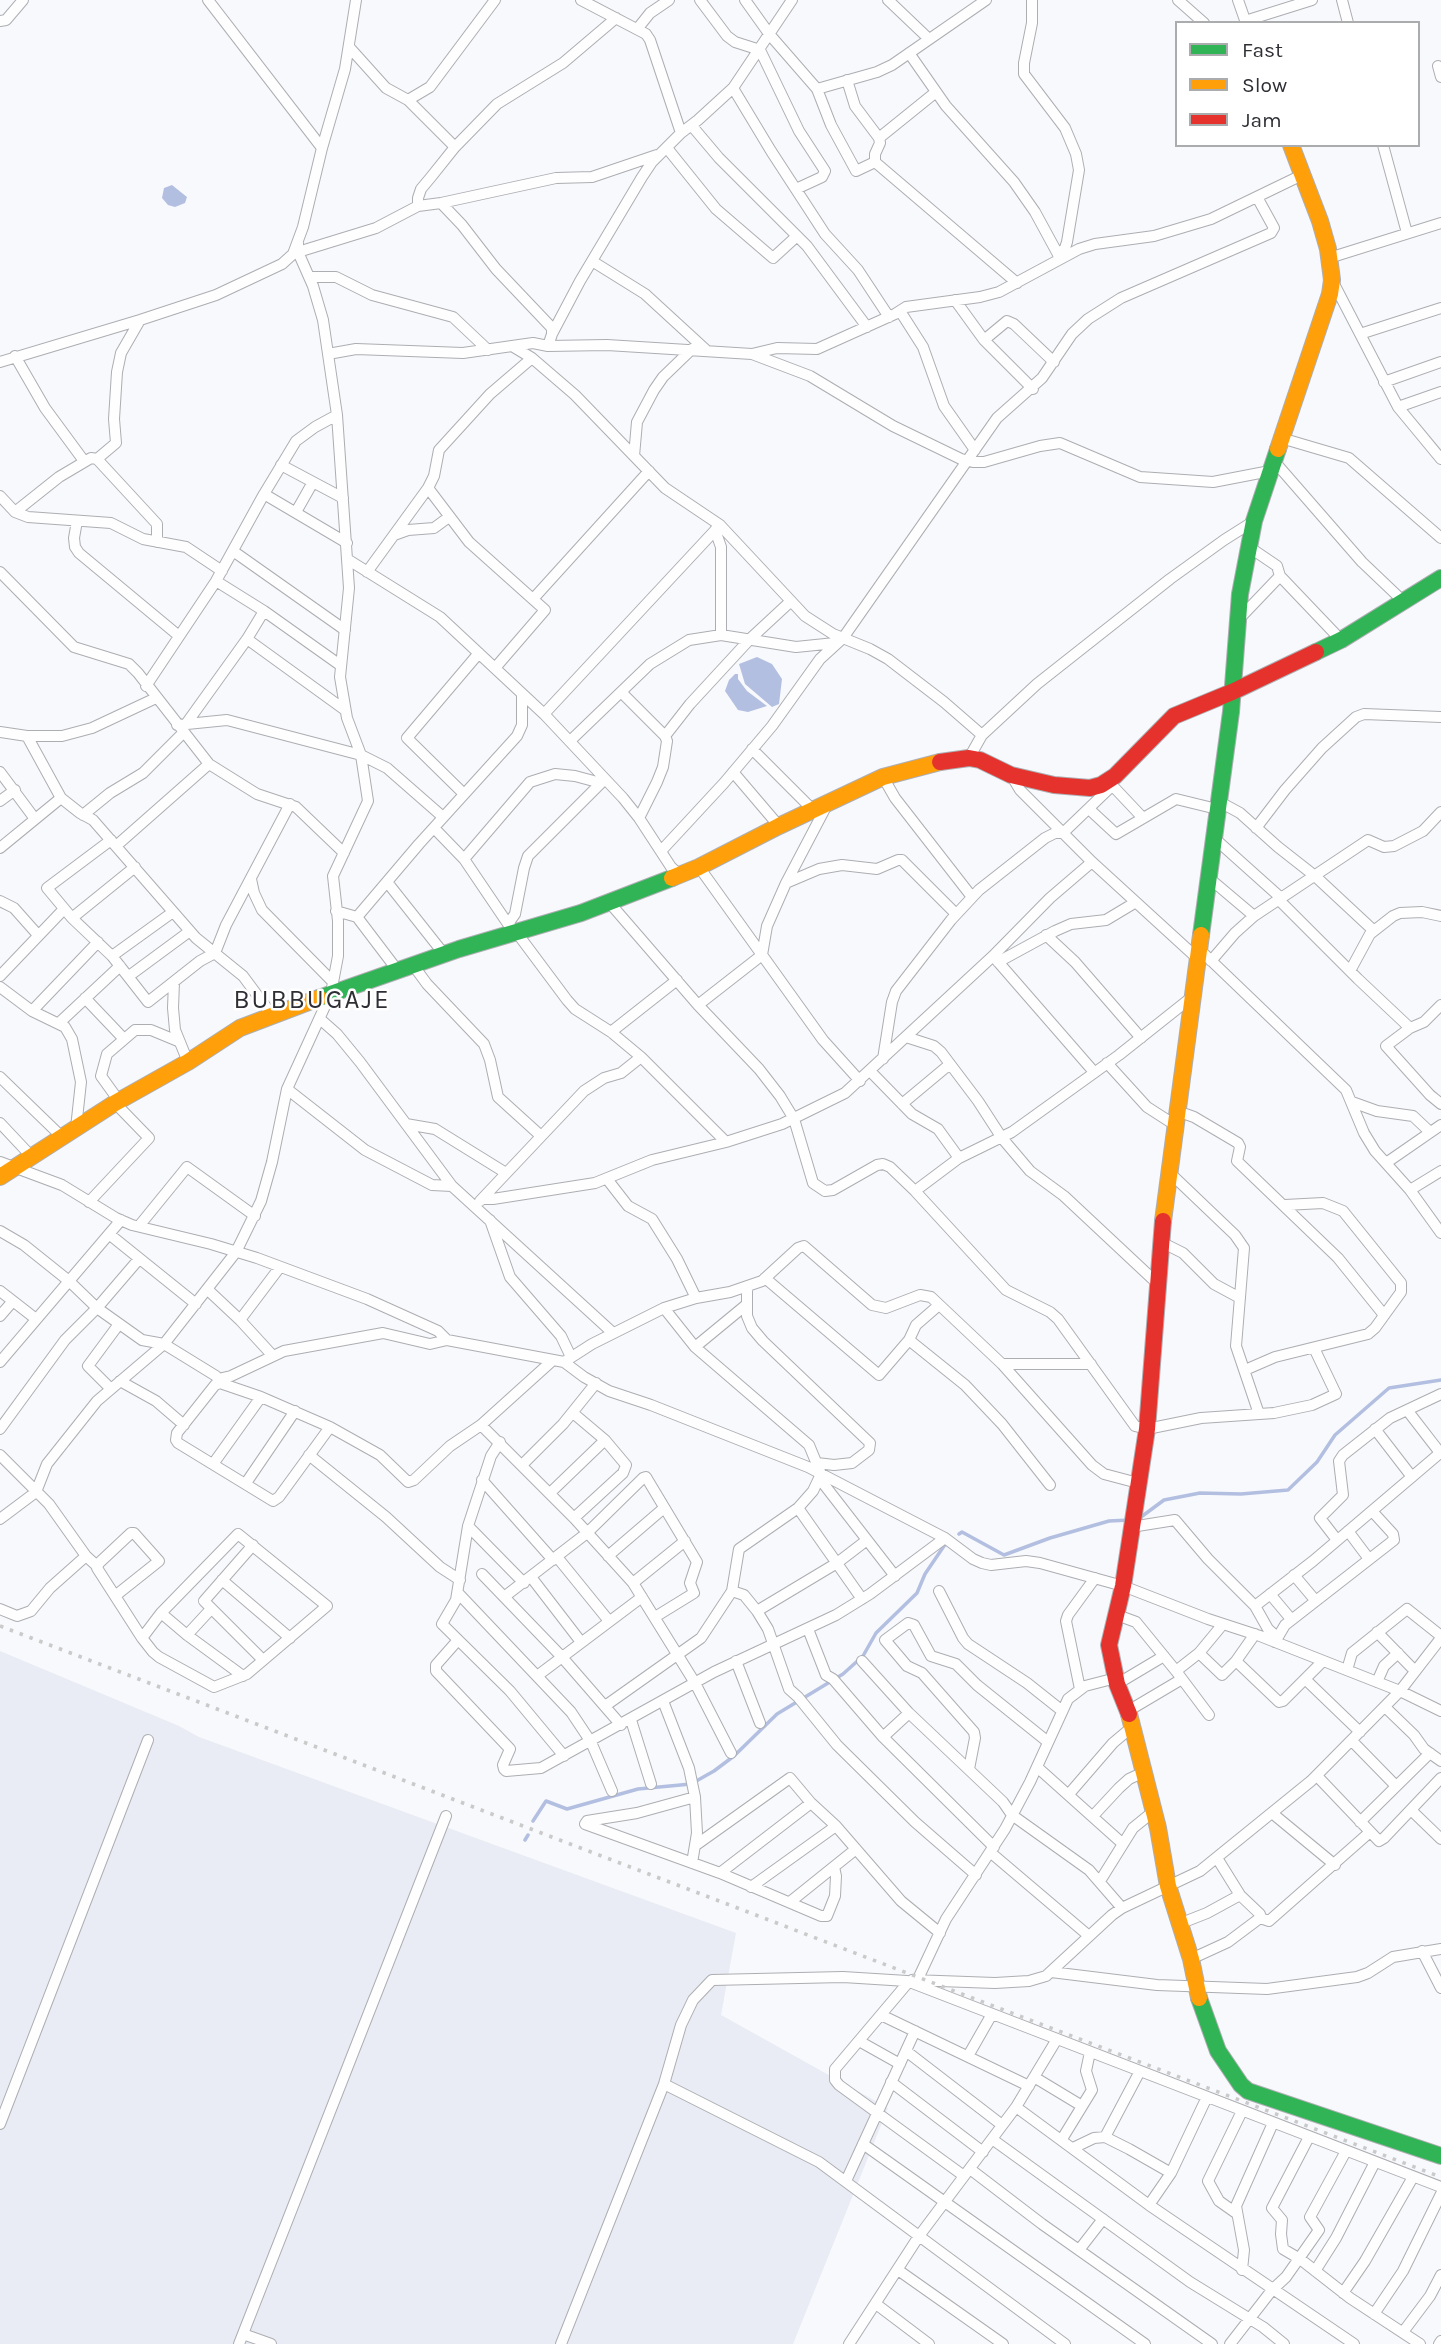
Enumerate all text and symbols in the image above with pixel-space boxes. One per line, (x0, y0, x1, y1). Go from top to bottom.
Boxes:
legend (1175, 21, 1420, 147)
text: Fast (1242, 38, 1283, 62)
text: Slow (1242, 73, 1287, 97)
text: Jam (1242, 108, 1282, 132)
district label: BUBBUGAJE (235, 985, 389, 1017)

